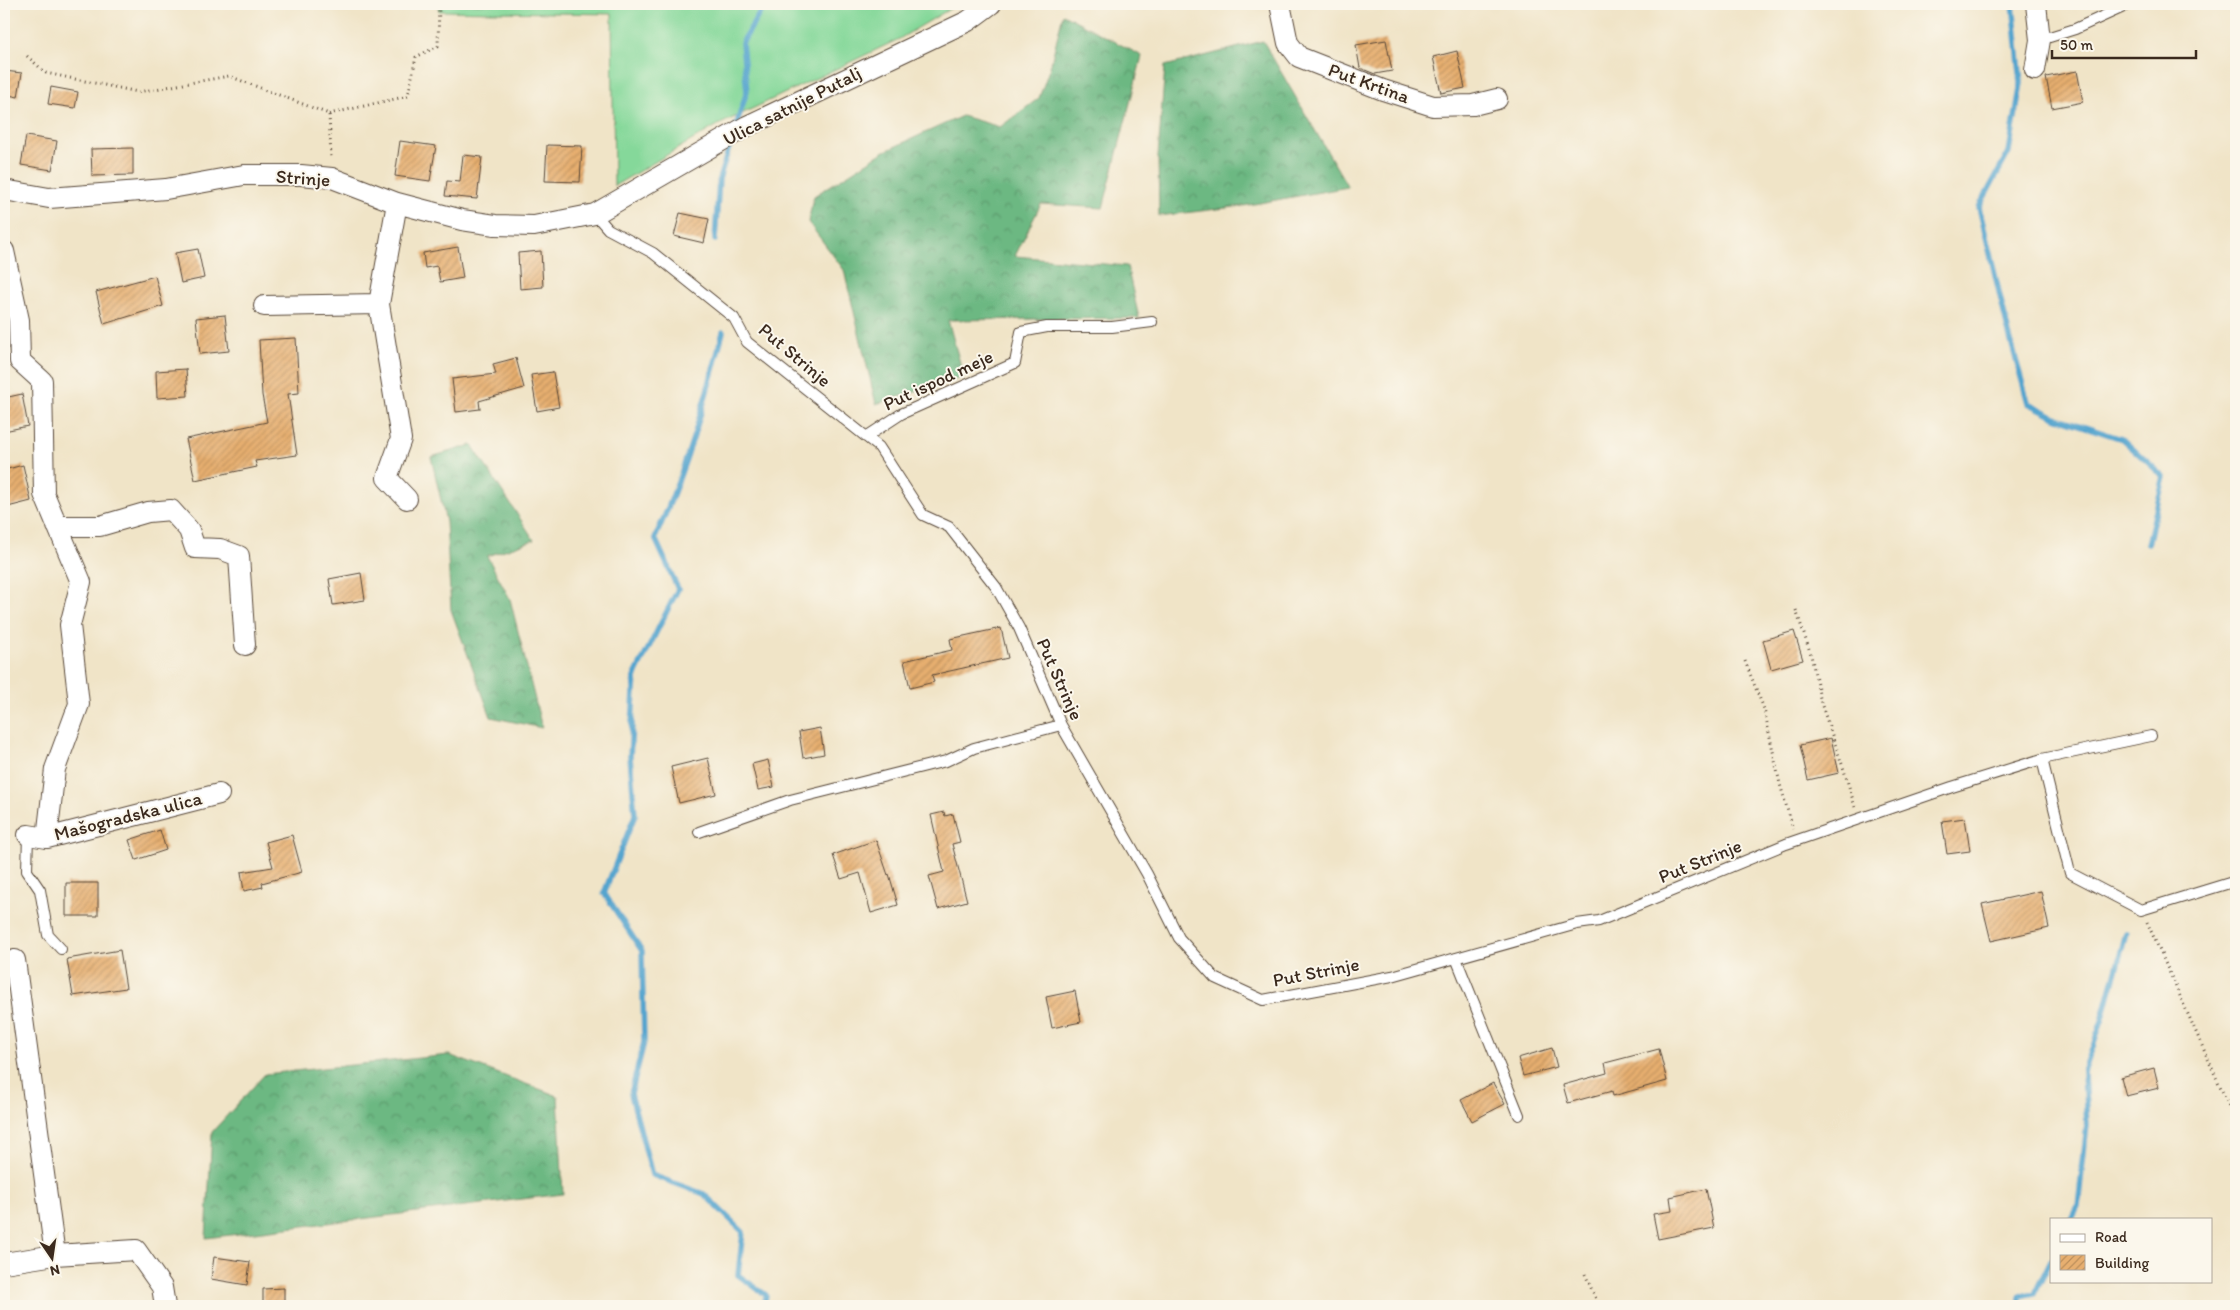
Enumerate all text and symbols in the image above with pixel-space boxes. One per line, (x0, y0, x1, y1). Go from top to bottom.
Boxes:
scale bar (2052, 28, 2196, 60)
text: 50 m (2060, 36, 2093, 54)
street label: Put Krtina (1325, 58, 1413, 108)
street label: Ulica satnije Putalj (719, 61, 865, 151)
street label: Strinje (275, 165, 331, 191)
street label: Put Strinje (754, 318, 836, 392)
street label: Put ispod meje (879, 345, 997, 415)
street label: Put Strinje (1032, 634, 1088, 724)
street label: Mašogradska ulica (52, 786, 204, 846)
street label: Put Strinje (1655, 834, 1745, 888)
street label: Put Strinje (1271, 952, 1361, 992)
legend (2050, 1218, 2212, 1282)
text: Road (2095, 1228, 2128, 1246)
north arrow (28, 1232, 78, 1282)
text: Building (2095, 1254, 2149, 1272)
text: N (48, 1261, 61, 1280)

